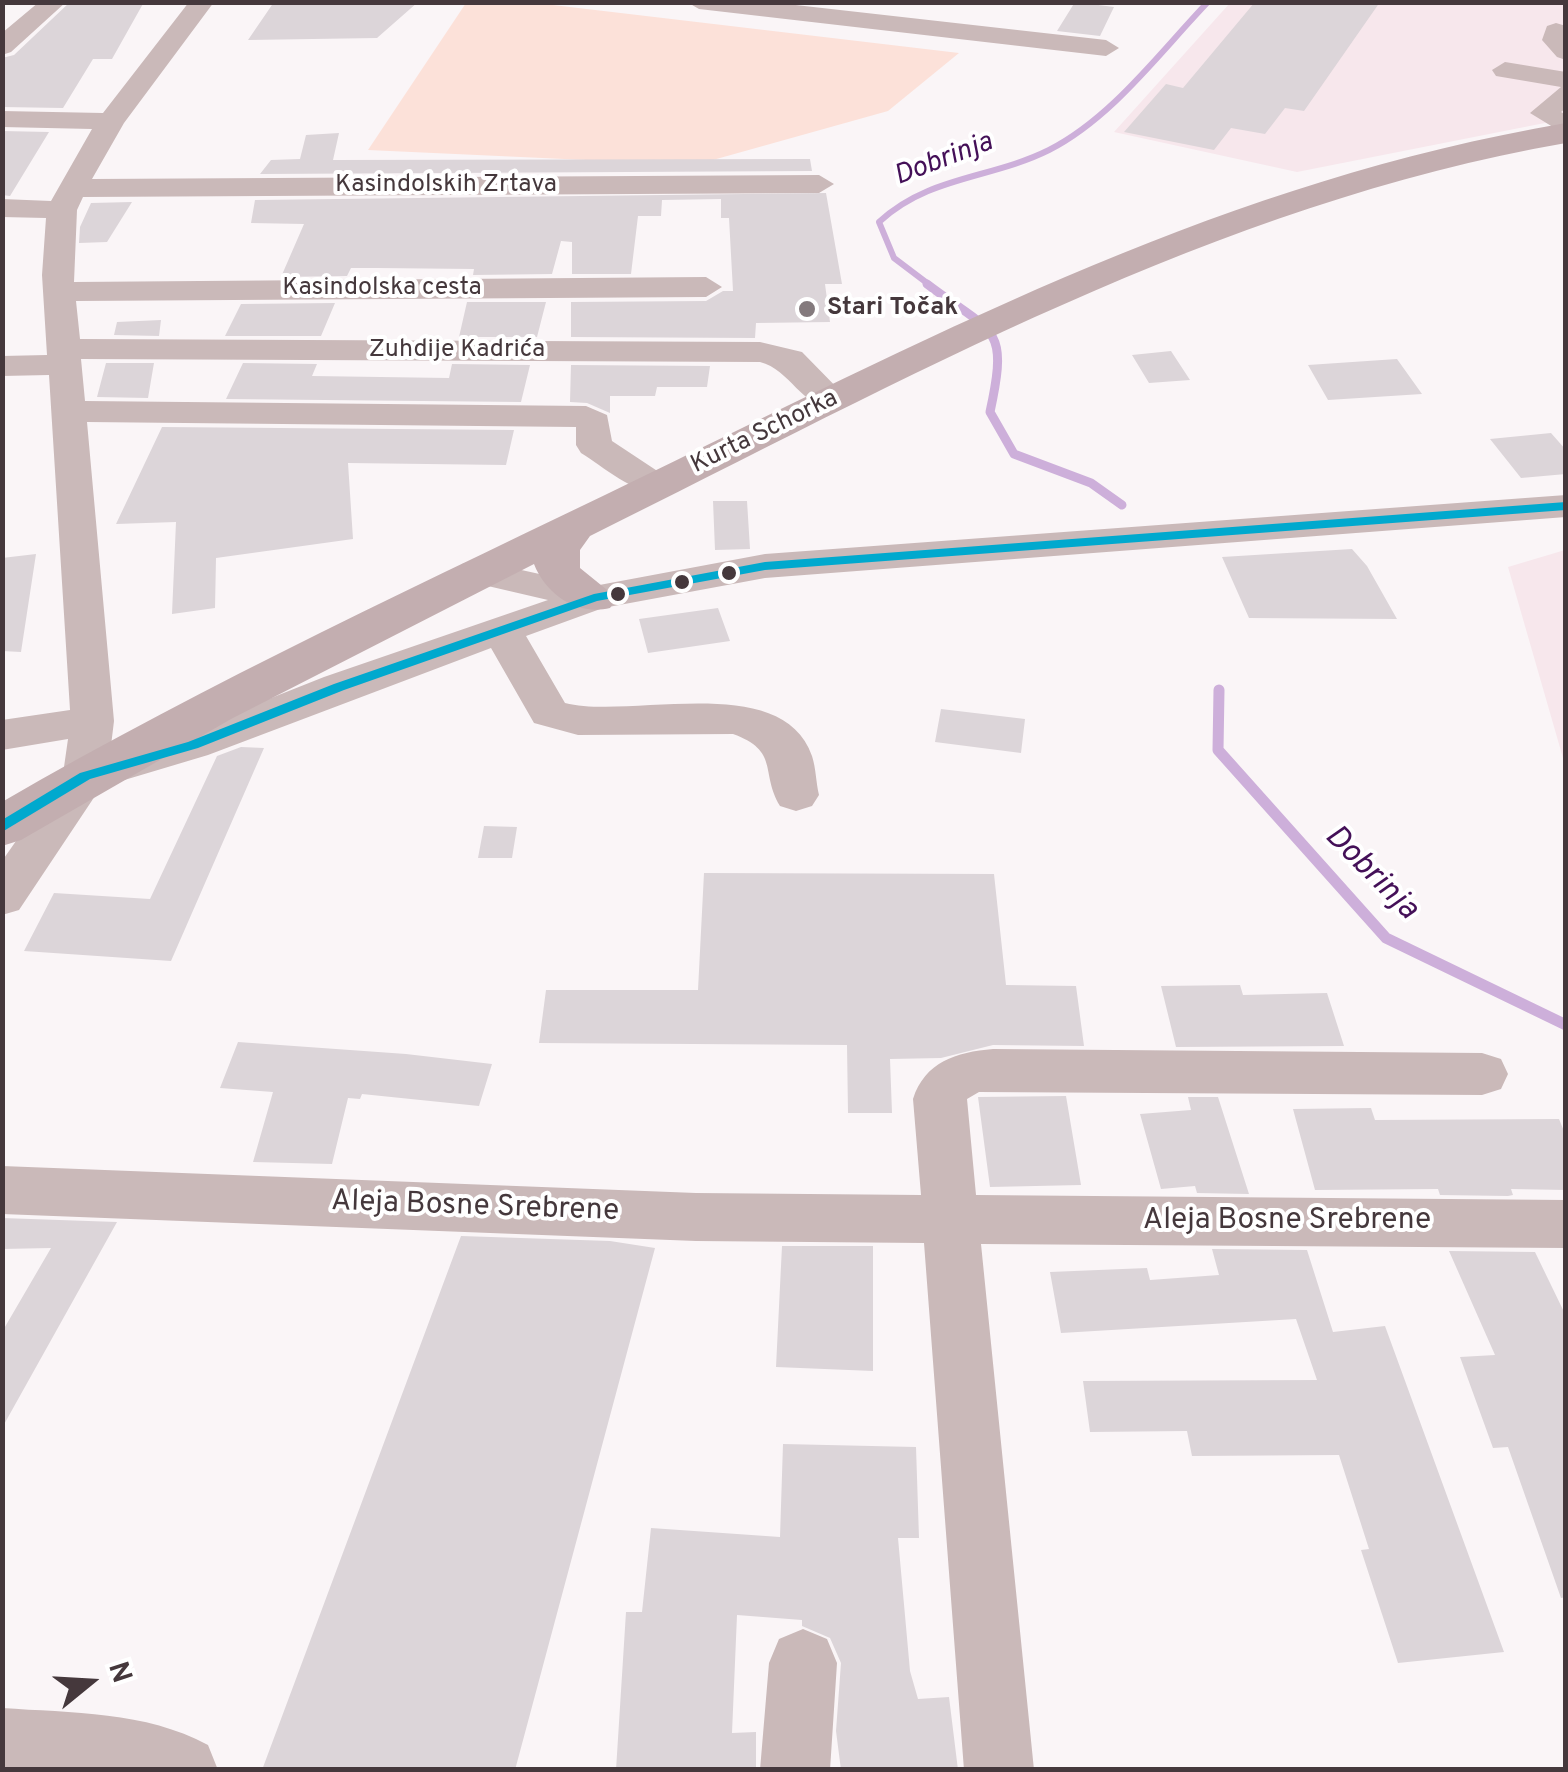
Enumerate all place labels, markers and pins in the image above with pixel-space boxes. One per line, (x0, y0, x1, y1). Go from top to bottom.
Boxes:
place label: Stari Točak (827, 294, 958, 324)
marker: Stari Točak (796, 298, 818, 320)
unlabelled marker (719, 563, 739, 583)
unlabelled marker (672, 572, 692, 592)
unlabelled marker (608, 584, 628, 604)

